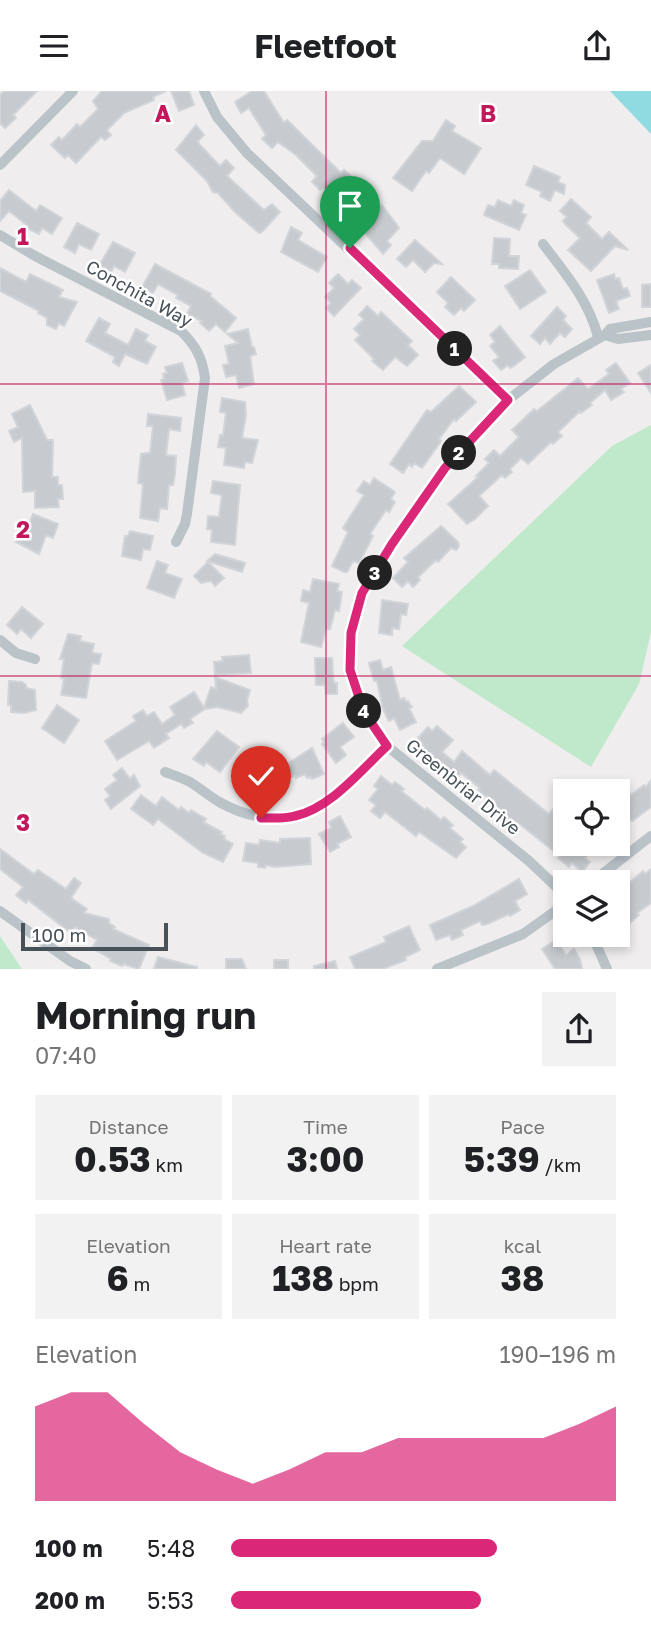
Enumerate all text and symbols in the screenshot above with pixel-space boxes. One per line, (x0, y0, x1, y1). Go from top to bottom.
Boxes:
icon: menu (35, 27, 73, 65)
text: Fleetfoot (254, 27, 397, 65)
icon: share (578, 27, 616, 65)
text: A (155, 99, 172, 127)
text: B (480, 99, 496, 127)
pin (320, 176, 380, 248)
icon: arrive (331, 187, 369, 225)
text: 1 (17, 222, 29, 250)
street label: Conchita Way (82, 255, 196, 331)
pin: 1 (438, 331, 472, 367)
text: 1 (450, 337, 459, 360)
pin: 2 (442, 435, 476, 471)
text: 2 (453, 441, 464, 464)
text: 2 (16, 515, 30, 543)
pin: 3 (358, 555, 392, 591)
text: 3 (369, 561, 380, 584)
pin: 4 (346, 693, 382, 729)
text: 4 (358, 699, 369, 722)
street label: Greenbriar Drive (402, 733, 525, 839)
pin (231, 746, 291, 818)
icon: check (242, 757, 280, 795)
map controls (553, 779, 630, 947)
button: locate (553, 779, 630, 856)
text: 3 (16, 808, 30, 836)
button: layers (553, 870, 630, 947)
scale bar (21, 920, 168, 952)
text: 100 m (32, 923, 86, 946)
text: Morning run (35, 992, 256, 1037)
button: share (542, 992, 616, 1066)
text: 07:40 (35, 1041, 97, 1069)
text: Distance (89, 1115, 168, 1138)
text: Time (303, 1115, 348, 1138)
text: Pace (500, 1115, 545, 1138)
text: 0.53 (74, 1138, 151, 1180)
text: 3:00 (286, 1138, 365, 1180)
text: 5:39 (464, 1138, 540, 1180)
text: km (151, 1153, 183, 1176)
text: /km (540, 1153, 581, 1176)
text: Elevation (86, 1234, 171, 1257)
text: Heart rate (279, 1234, 372, 1257)
text: kcal (504, 1234, 541, 1257)
text: 6 (107, 1257, 129, 1299)
text: 138 (272, 1257, 334, 1299)
text: 38 (501, 1257, 544, 1299)
text: m (129, 1272, 150, 1295)
text: bpm (334, 1272, 379, 1295)
text: Elevation (35, 1340, 137, 1368)
text: 190–196 m (499, 1340, 616, 1368)
text: 100 m (35, 1534, 103, 1562)
text: 5:48 (147, 1534, 195, 1562)
text: 200 m (35, 1586, 105, 1614)
text: 5:53 (147, 1586, 194, 1614)

